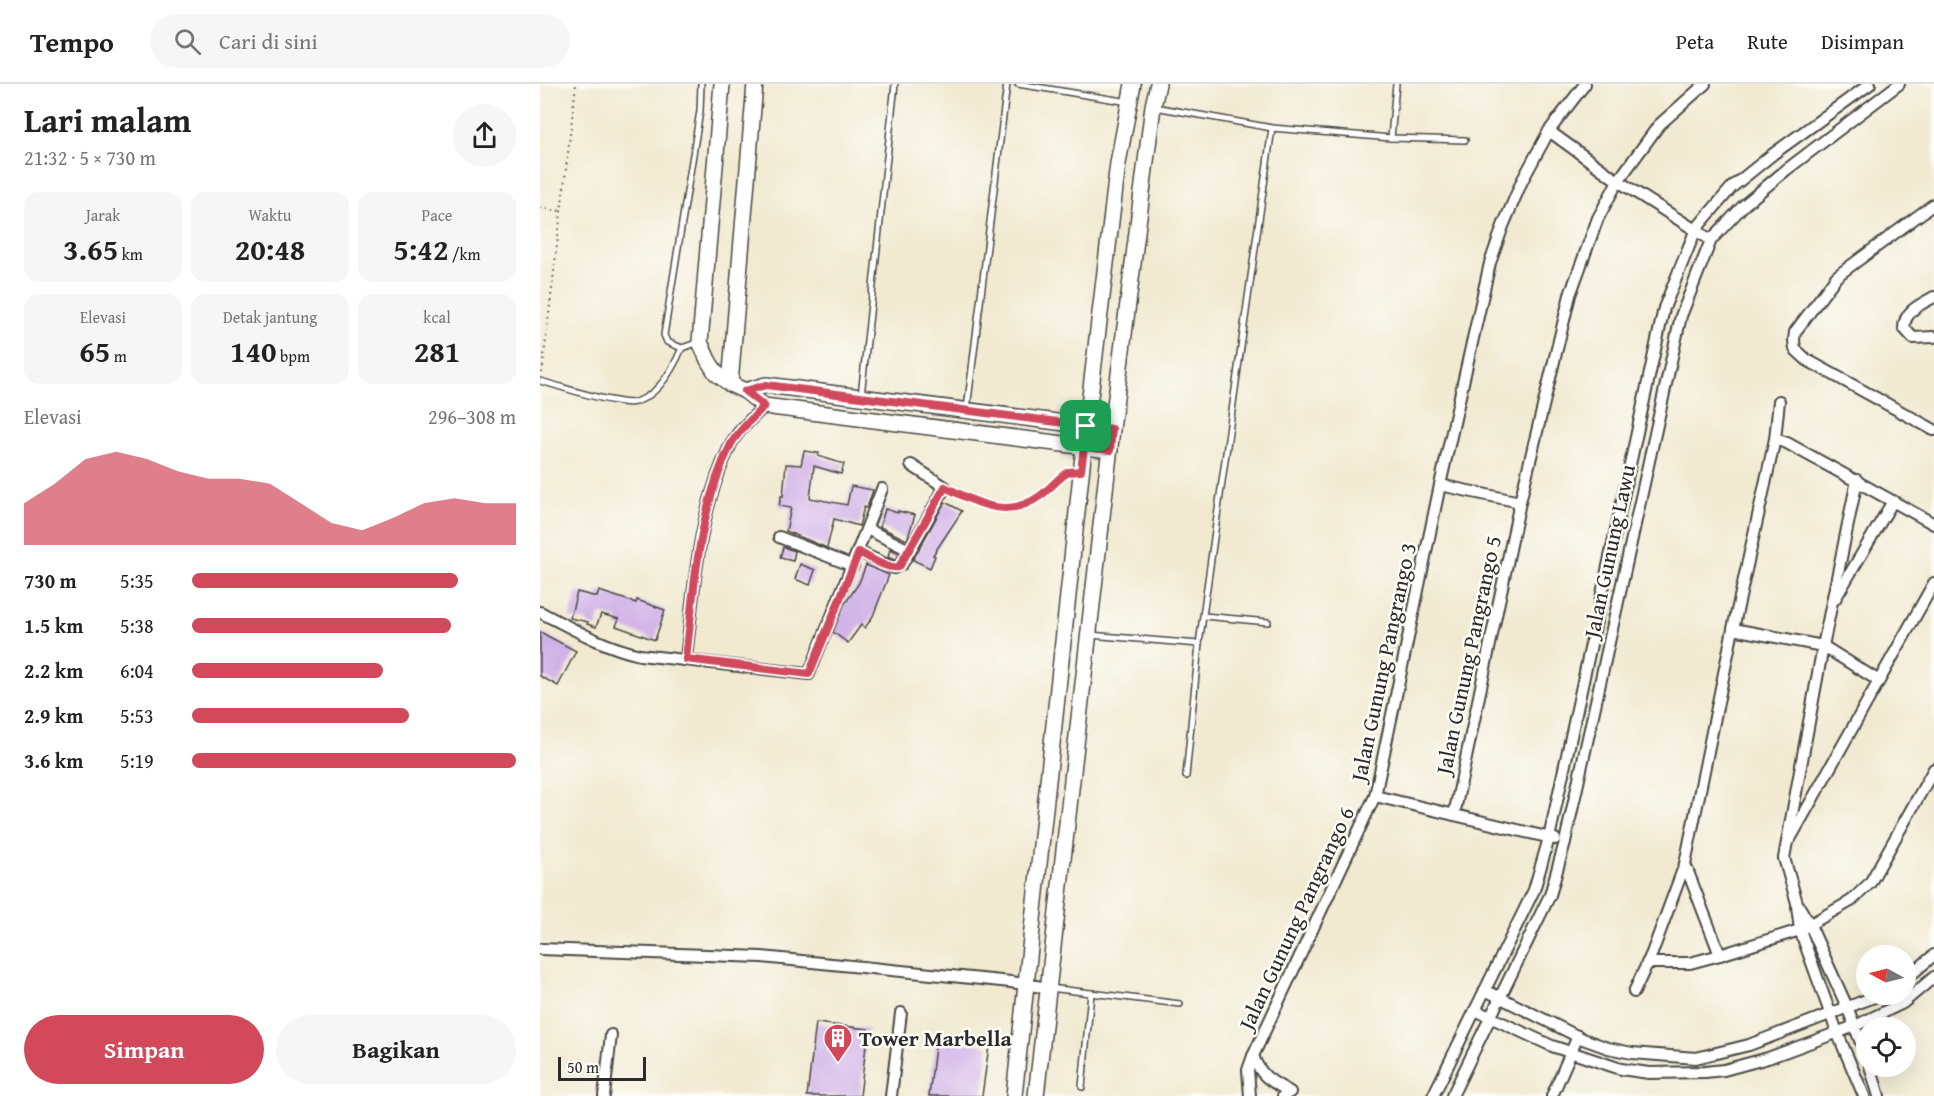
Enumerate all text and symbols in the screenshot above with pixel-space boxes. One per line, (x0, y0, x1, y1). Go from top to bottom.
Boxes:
search box (150, 14, 570, 68)
text: Tempo (30, 21, 114, 62)
icon: search (171, 25, 204, 58)
text: Cari di sini (219, 25, 318, 57)
text: Peta (1676, 26, 1714, 57)
text: Rute (1747, 26, 1788, 57)
text: Disimpan (1821, 26, 1904, 57)
text: Lari malam (24, 96, 191, 144)
button: share (453, 104, 516, 167)
text: 21:32 · 5 × 730 m (24, 143, 156, 172)
text: Jarak (86, 203, 120, 227)
text: Waktu (249, 203, 291, 227)
text: Pace (422, 203, 452, 227)
text: 3.65 (63, 227, 118, 271)
text: 20:48 (235, 227, 305, 271)
text: 5:42 (393, 227, 448, 271)
text: km (118, 242, 143, 266)
text: /km (448, 242, 481, 266)
text: Elevasi (80, 305, 126, 329)
text: Detak jantung (223, 305, 317, 329)
text: kcal (423, 305, 451, 329)
text: 65 (79, 329, 110, 373)
text: 140 (230, 329, 277, 373)
text: 281 (414, 329, 460, 373)
text: m (110, 344, 127, 368)
text: bpm (277, 344, 310, 368)
pin (1060, 400, 1111, 451)
text: Elevasi (24, 402, 82, 431)
text: 296–308 m (428, 402, 516, 431)
icon: arrive (1069, 409, 1102, 442)
street label: Jalan Gunung Lawu (1574, 461, 1643, 644)
street label: Jalan Gunung Pangrango 5 (1426, 533, 1509, 780)
street label: Jalan Gunung Pangrango 3 (1341, 540, 1424, 787)
text: 730 m (24, 566, 77, 595)
text: 5:35 (120, 566, 154, 595)
text: 1.5 km (24, 611, 83, 640)
text: 5:38 (120, 611, 154, 640)
text: 2.2 km (24, 656, 83, 685)
text: 6:04 (120, 656, 154, 685)
text: 2.9 km (24, 701, 83, 730)
text: 5:53 (120, 701, 154, 730)
text: 3.6 km (24, 746, 83, 775)
text: 5:19 (120, 746, 154, 775)
street label: Jalan Gunung Pangrango 6 (1229, 801, 1362, 1038)
north arrow (1856, 945, 1916, 1005)
map controls (1856, 945, 1916, 1077)
button: Simpan (24, 1015, 264, 1084)
button: Bagikan (276, 1015, 516, 1084)
button: locate (1856, 1017, 1916, 1077)
building icon: Tower Marbella (822, 1022, 854, 1064)
place label: Tower Marbella (859, 1022, 1012, 1054)
scale bar (558, 1054, 646, 1082)
text: 50 m (567, 1055, 599, 1079)

